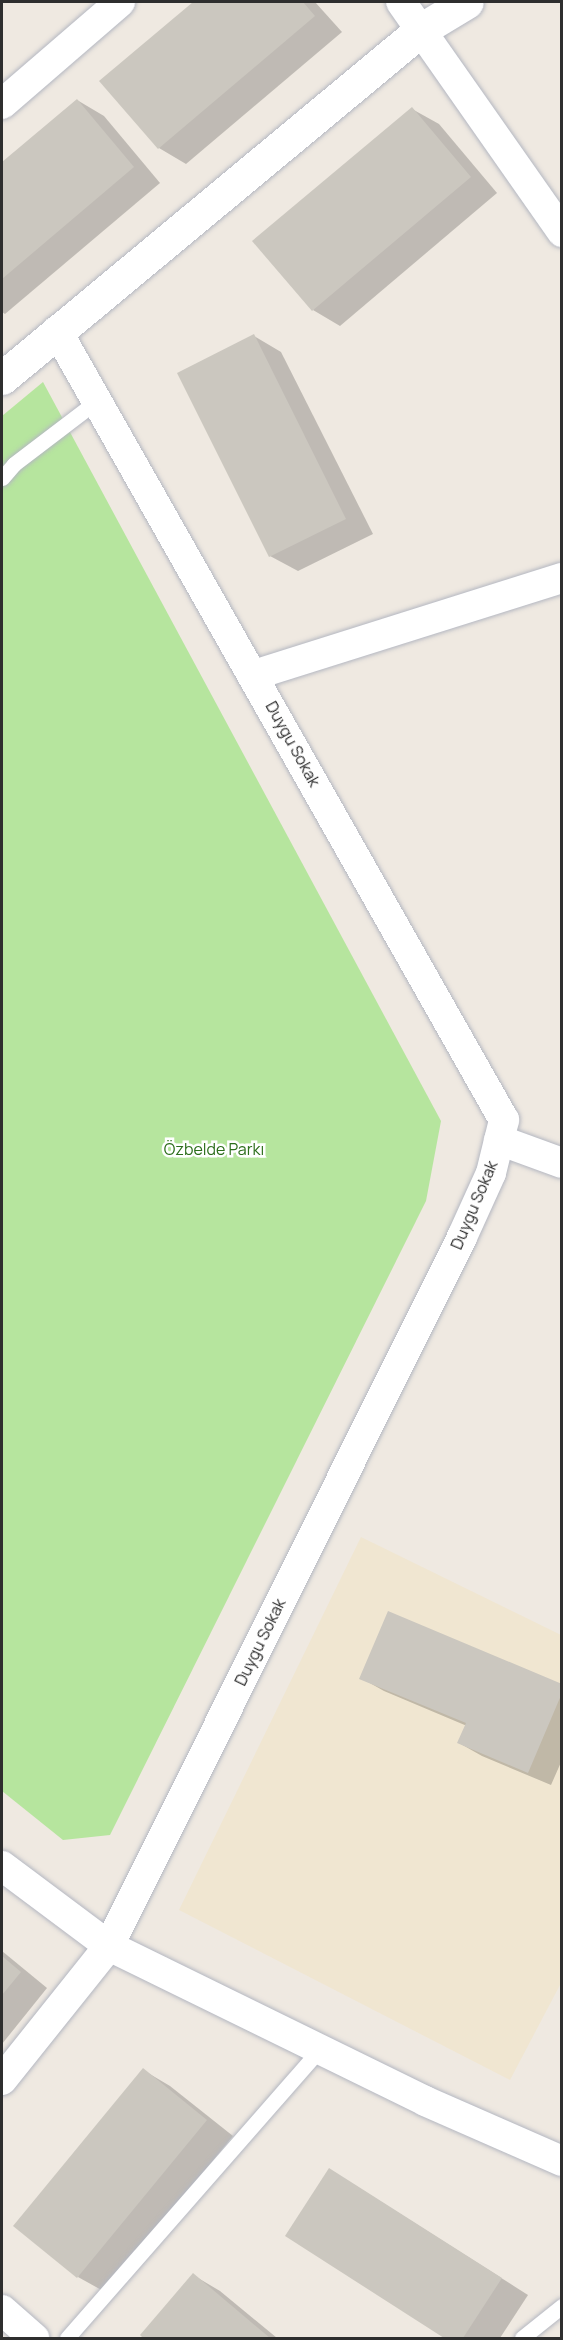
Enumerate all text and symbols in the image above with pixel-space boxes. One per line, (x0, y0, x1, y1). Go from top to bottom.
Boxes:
street label: Duygu Sokak (262, 698, 324, 790)
park label: Özbelde Parkı (164, 1139, 264, 1159)
street label: Duygu Sokak (447, 1158, 501, 1252)
street label: Duygu Sokak (231, 1595, 289, 1689)

